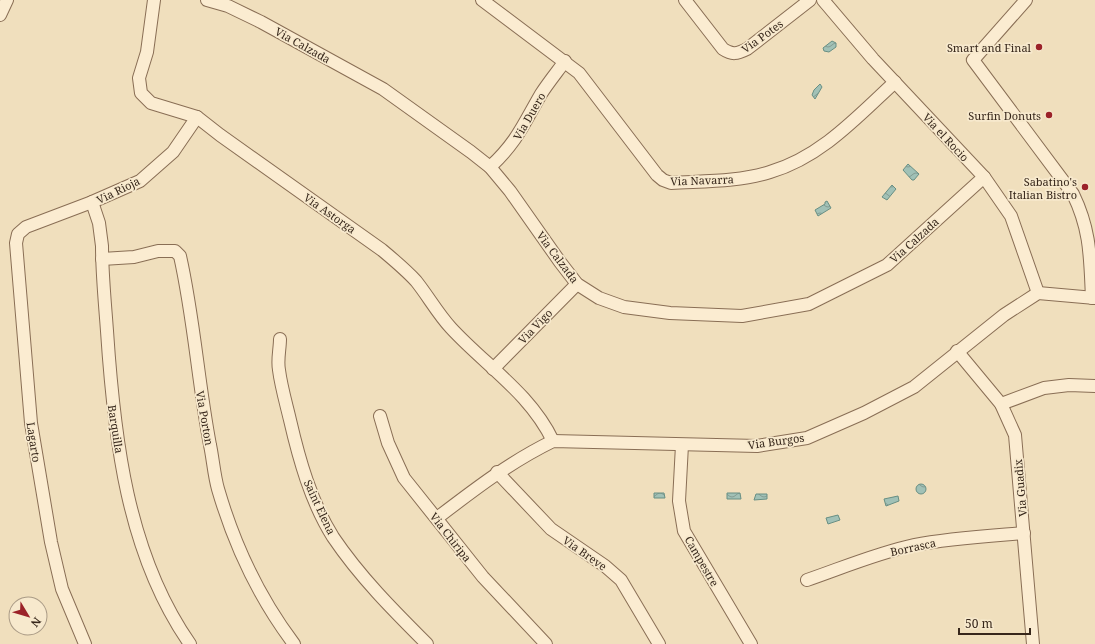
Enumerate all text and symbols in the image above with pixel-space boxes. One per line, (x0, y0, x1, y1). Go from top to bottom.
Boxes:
street label: Via Potes (738, 16, 786, 56)
street label: Via Calzada (273, 24, 333, 66)
place label: Smart and Final (947, 40, 1032, 55)
marker: Smart and Final (1034, 42, 1044, 52)
street label: Via Duero (509, 90, 549, 142)
place label: Surfin Donuts (968, 108, 1041, 123)
street label: Via el Rocio (920, 110, 972, 164)
marker: Surfin Donuts (1044, 110, 1054, 120)
street label: Via Navarra (670, 171, 734, 189)
street label: Via Rioja (94, 173, 142, 207)
place label: Sabatino's Italian Bistro (1009, 174, 1077, 202)
marker: Sabatino's Italian Bistro (1080, 182, 1090, 192)
street label: Via Astorga (301, 190, 359, 236)
street label: Via Calzada (886, 214, 942, 266)
street label: Via Calzada (534, 228, 582, 286)
street label: Via Vigo (515, 305, 555, 347)
street label: Via Porton (193, 389, 217, 447)
street label: Barquilla (105, 404, 127, 454)
street label: Lagarto (23, 421, 45, 463)
street label: Via Burgos (747, 430, 805, 452)
street label: Via Guadix (1010, 458, 1030, 517)
street label: Saint Elena (301, 477, 339, 537)
street label: Via Chiripa (427, 509, 475, 565)
street label: Via Breve (560, 532, 610, 574)
street label: Campestre (682, 533, 723, 589)
street label: Borrasca (889, 535, 937, 559)
north arrow (8, 596, 48, 636)
scale bar (959, 610, 1030, 636)
text: N (27, 614, 45, 631)
text: 50 m (965, 615, 993, 632)

